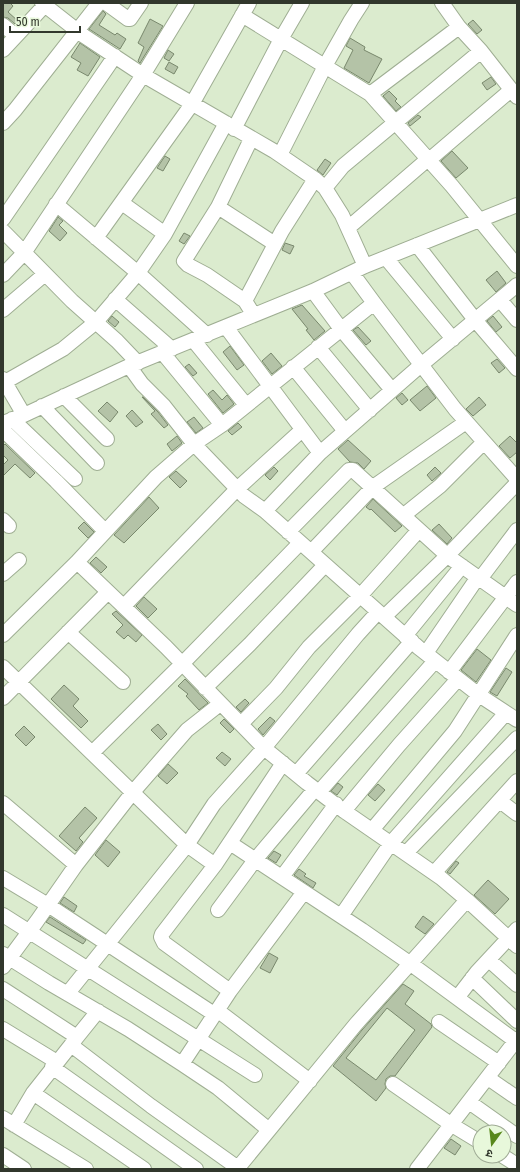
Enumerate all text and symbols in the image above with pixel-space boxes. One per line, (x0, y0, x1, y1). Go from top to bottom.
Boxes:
scale bar (10, 8, 80, 34)
text: 50 m (16, 15, 40, 29)
north arrow (472, 1124, 512, 1164)
text: उ (484, 1146, 494, 1160)

